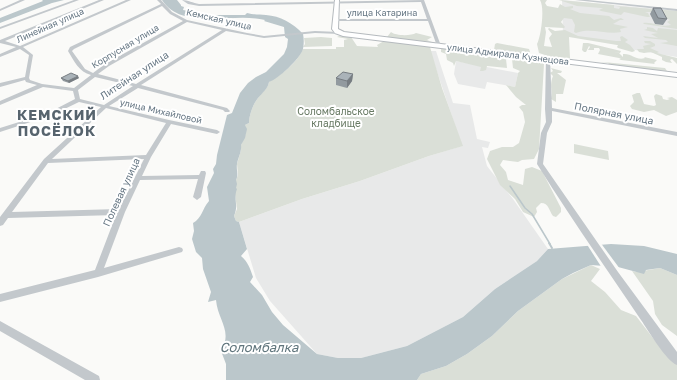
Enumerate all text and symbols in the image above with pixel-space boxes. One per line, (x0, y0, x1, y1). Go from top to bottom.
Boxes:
street label: Линейная улица (15, 5, 85, 45)
street label: Кемская улица (185, 6, 253, 32)
street label: улица Катарина (347, 7, 417, 18)
street label: Корпусная улица (89, 22, 161, 70)
street label: улица Адмирала Кузнецова (446, 41, 570, 67)
street label: Литейная улица (98, 48, 170, 102)
street label: улица Михайловой (119, 96, 203, 126)
street label: Полярная улица (573, 99, 655, 127)
park label: Соломбальское кладбище (297, 105, 375, 129)
district label: КЕМСКИЙ ПОСЁЛОК (17, 106, 97, 139)
street label: Полевая улица (100, 156, 142, 228)
water label: Соломбалка (220, 339, 299, 355)

